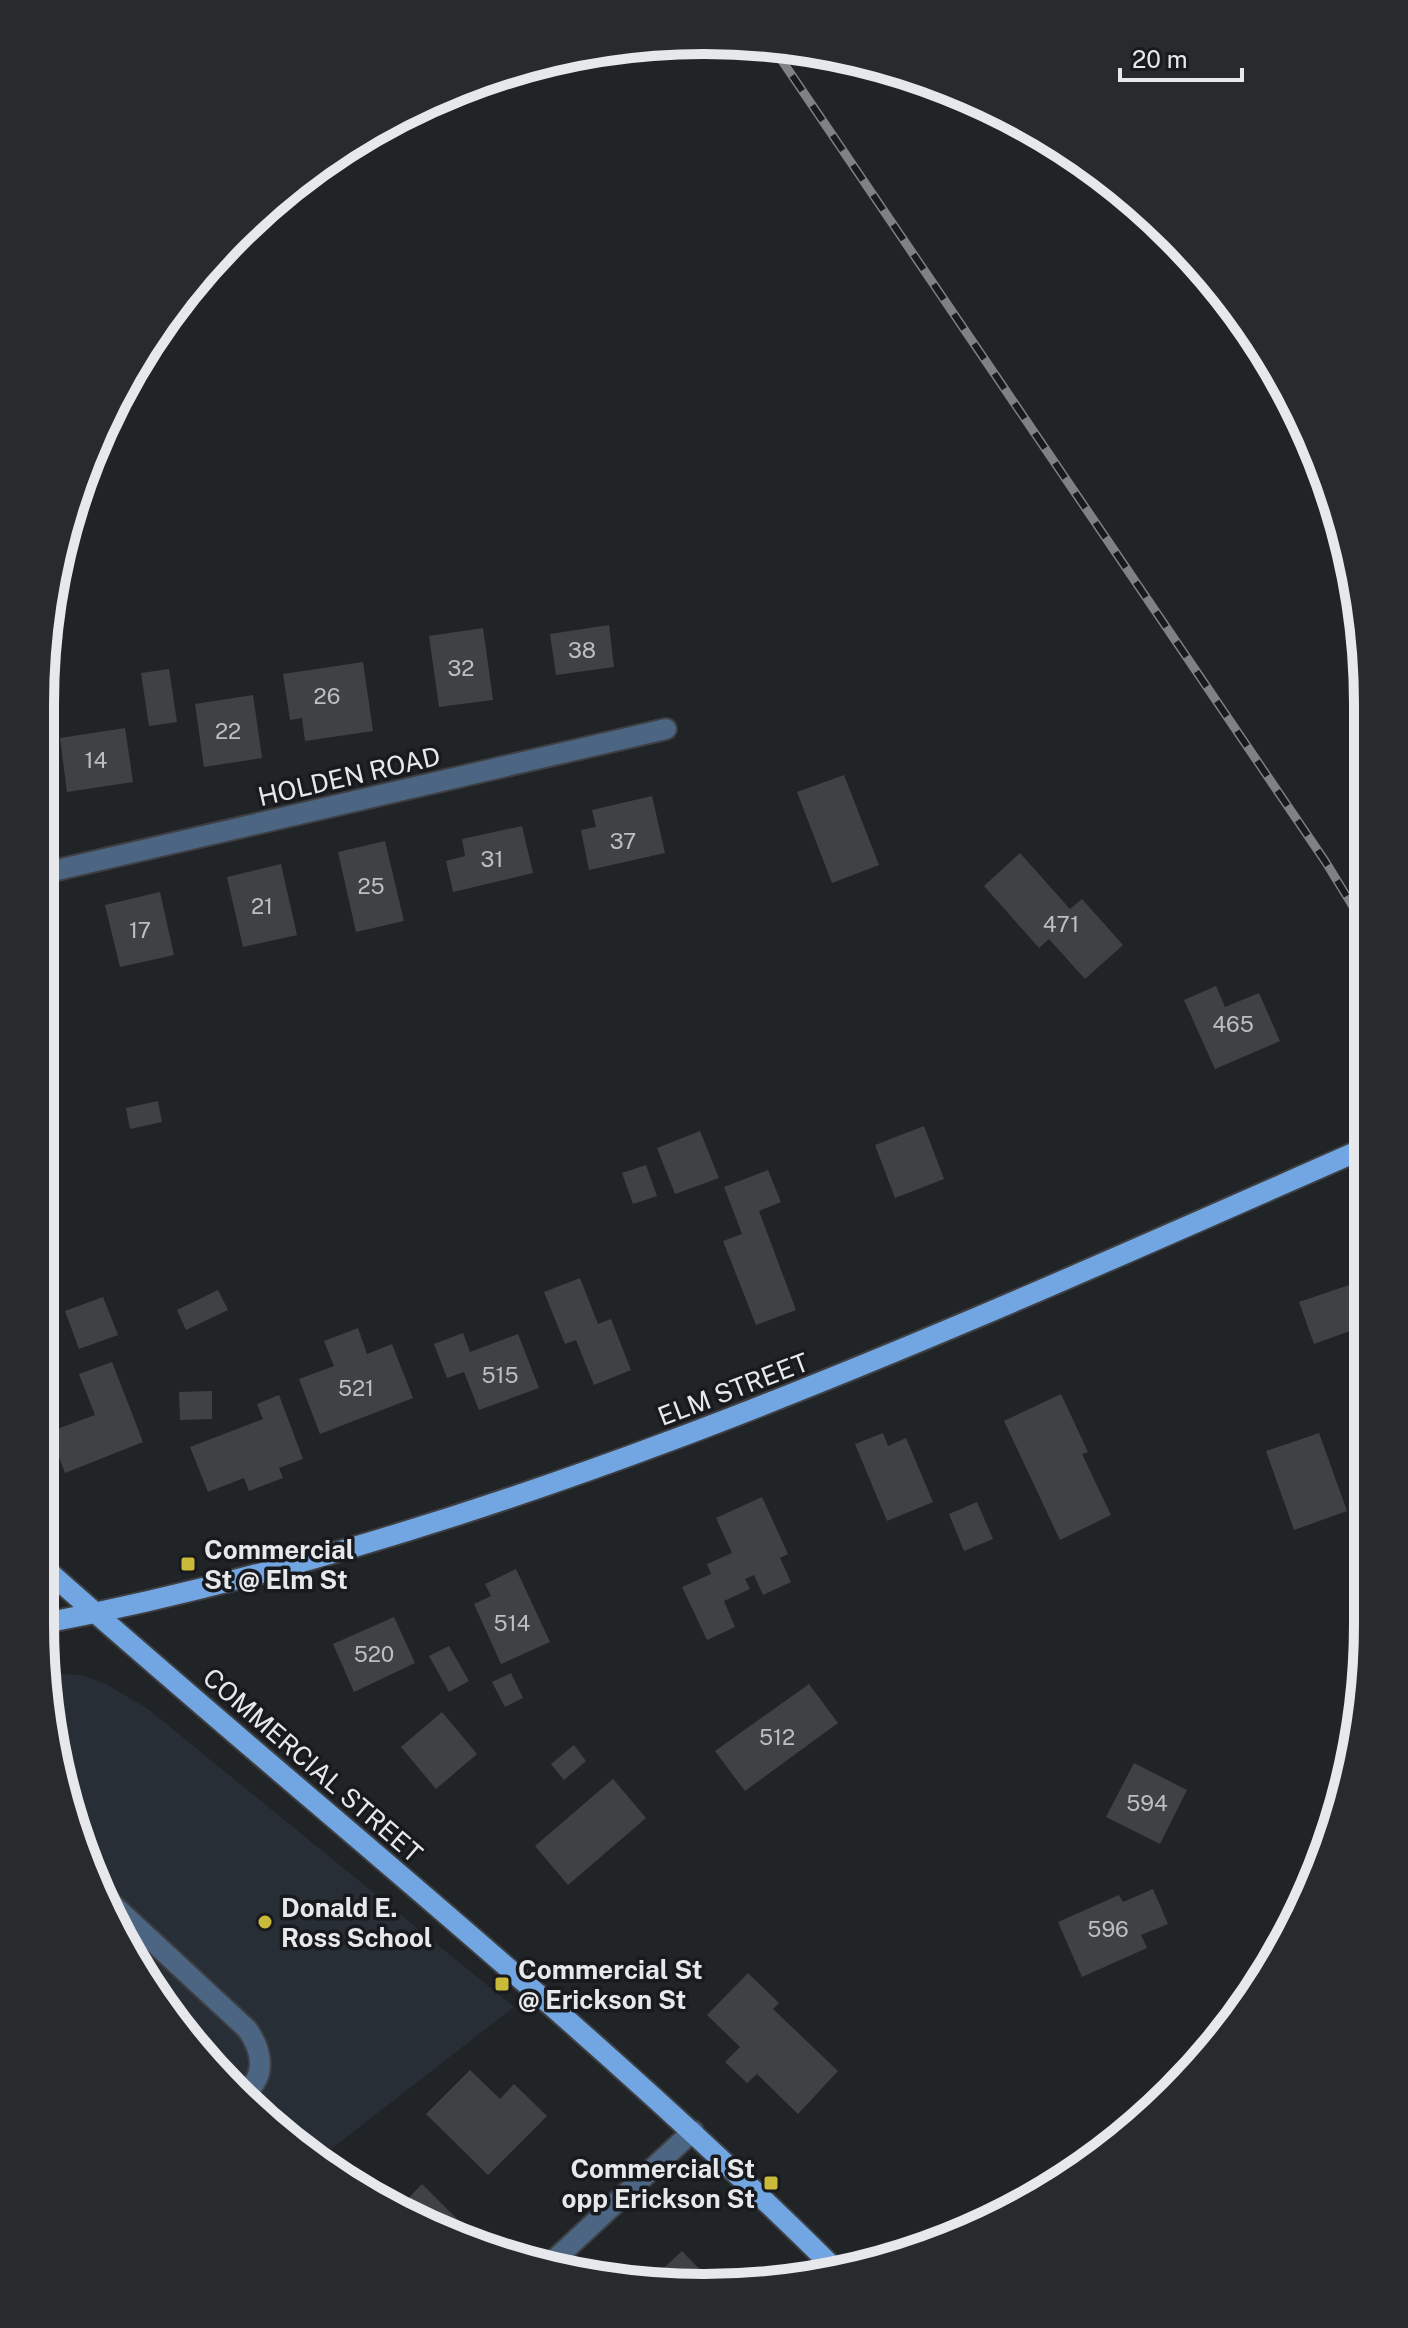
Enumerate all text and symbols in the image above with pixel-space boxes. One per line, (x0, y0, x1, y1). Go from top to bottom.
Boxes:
scale bar (1120, 32, 1242, 82)
text: 20 m (1132, 45, 1188, 73)
house number: 38 (568, 637, 596, 663)
house number: 32 (448, 655, 474, 681)
house number: 26 (314, 683, 340, 709)
house number: 22 (215, 718, 241, 744)
street label: HOLDEN ROAD (255, 740, 443, 812)
house number: 14 (85, 747, 108, 773)
house number: 37 (610, 828, 636, 854)
house number: 31 (481, 846, 503, 872)
house number: 25 (357, 873, 385, 899)
house number: 21 (251, 893, 273, 919)
house number: 471 (1043, 911, 1079, 937)
house number: 17 (129, 917, 151, 943)
house number: 465 (1212, 1011, 1254, 1037)
street label: ELM STREET (653, 1346, 813, 1432)
house number: 515 (481, 1362, 519, 1388)
house number: 521 (338, 1375, 374, 1401)
place label: Commercial St @ Elm St (204, 1534, 354, 1595)
marker: Commercial St @ Elm St (179, 1555, 197, 1573)
house number: 514 (494, 1610, 531, 1636)
house number: 520 (354, 1641, 394, 1667)
street label: COMMERCIAL STREET (197, 1661, 429, 1869)
house number: 512 (759, 1724, 795, 1750)
house number: 594 (1126, 1790, 1168, 1816)
place label: Donald E. Ross School (281, 1892, 432, 1953)
marker: Donald E. Ross School (256, 1913, 274, 1931)
house number: 596 (1087, 1916, 1129, 1942)
place label: Commercial St @ Erickson St (518, 1954, 703, 2015)
marker: Commercial St @ Erickson St (493, 1975, 511, 1993)
place label: Commercial St opp Erickson St (562, 2153, 755, 2214)
marker: Commercial St opp Erickson St (762, 2174, 780, 2192)

